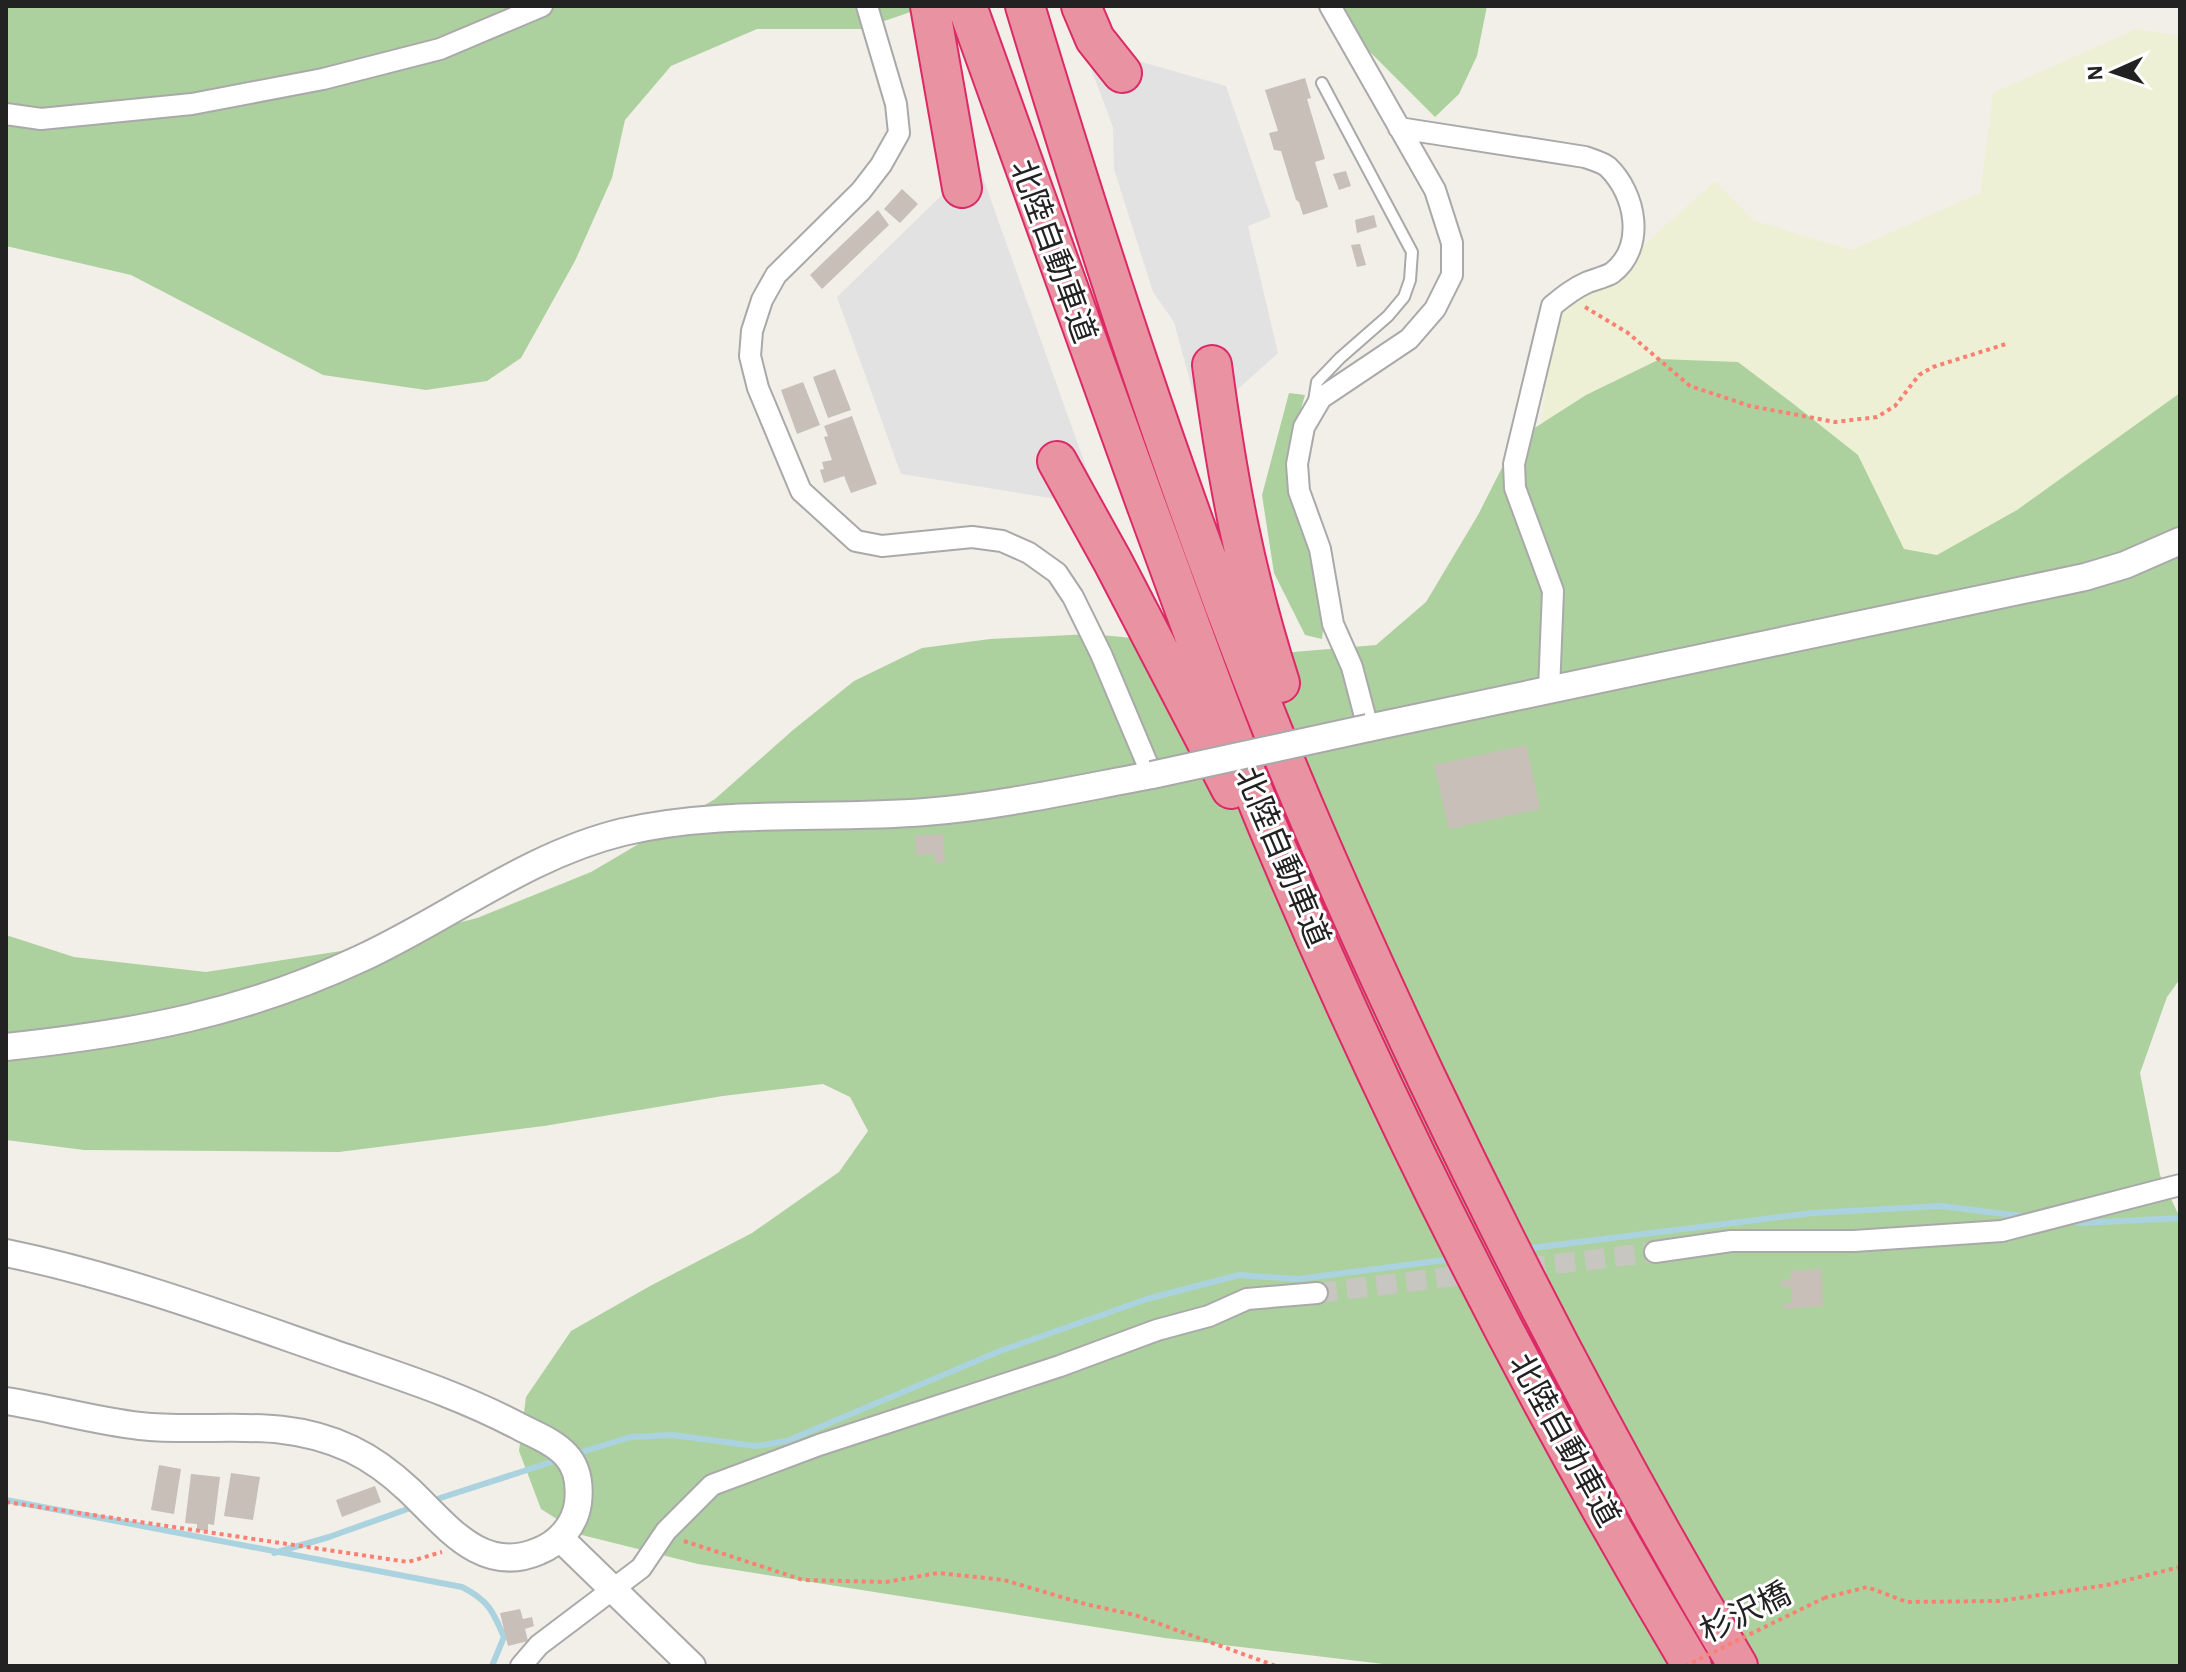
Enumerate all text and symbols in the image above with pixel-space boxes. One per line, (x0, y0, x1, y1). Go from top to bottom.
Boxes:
north arrow (2074, 32, 2154, 112)
text: N (2084, 65, 2106, 81)
street label: 北陸自動車道 (1005, 155, 1103, 347)
street label: 北陸自動車道 (1230, 762, 1336, 952)
street label: 北陸自動車道 (1504, 1348, 1626, 1532)
street label: 杉沢橋 (1695, 1577, 1796, 1648)

